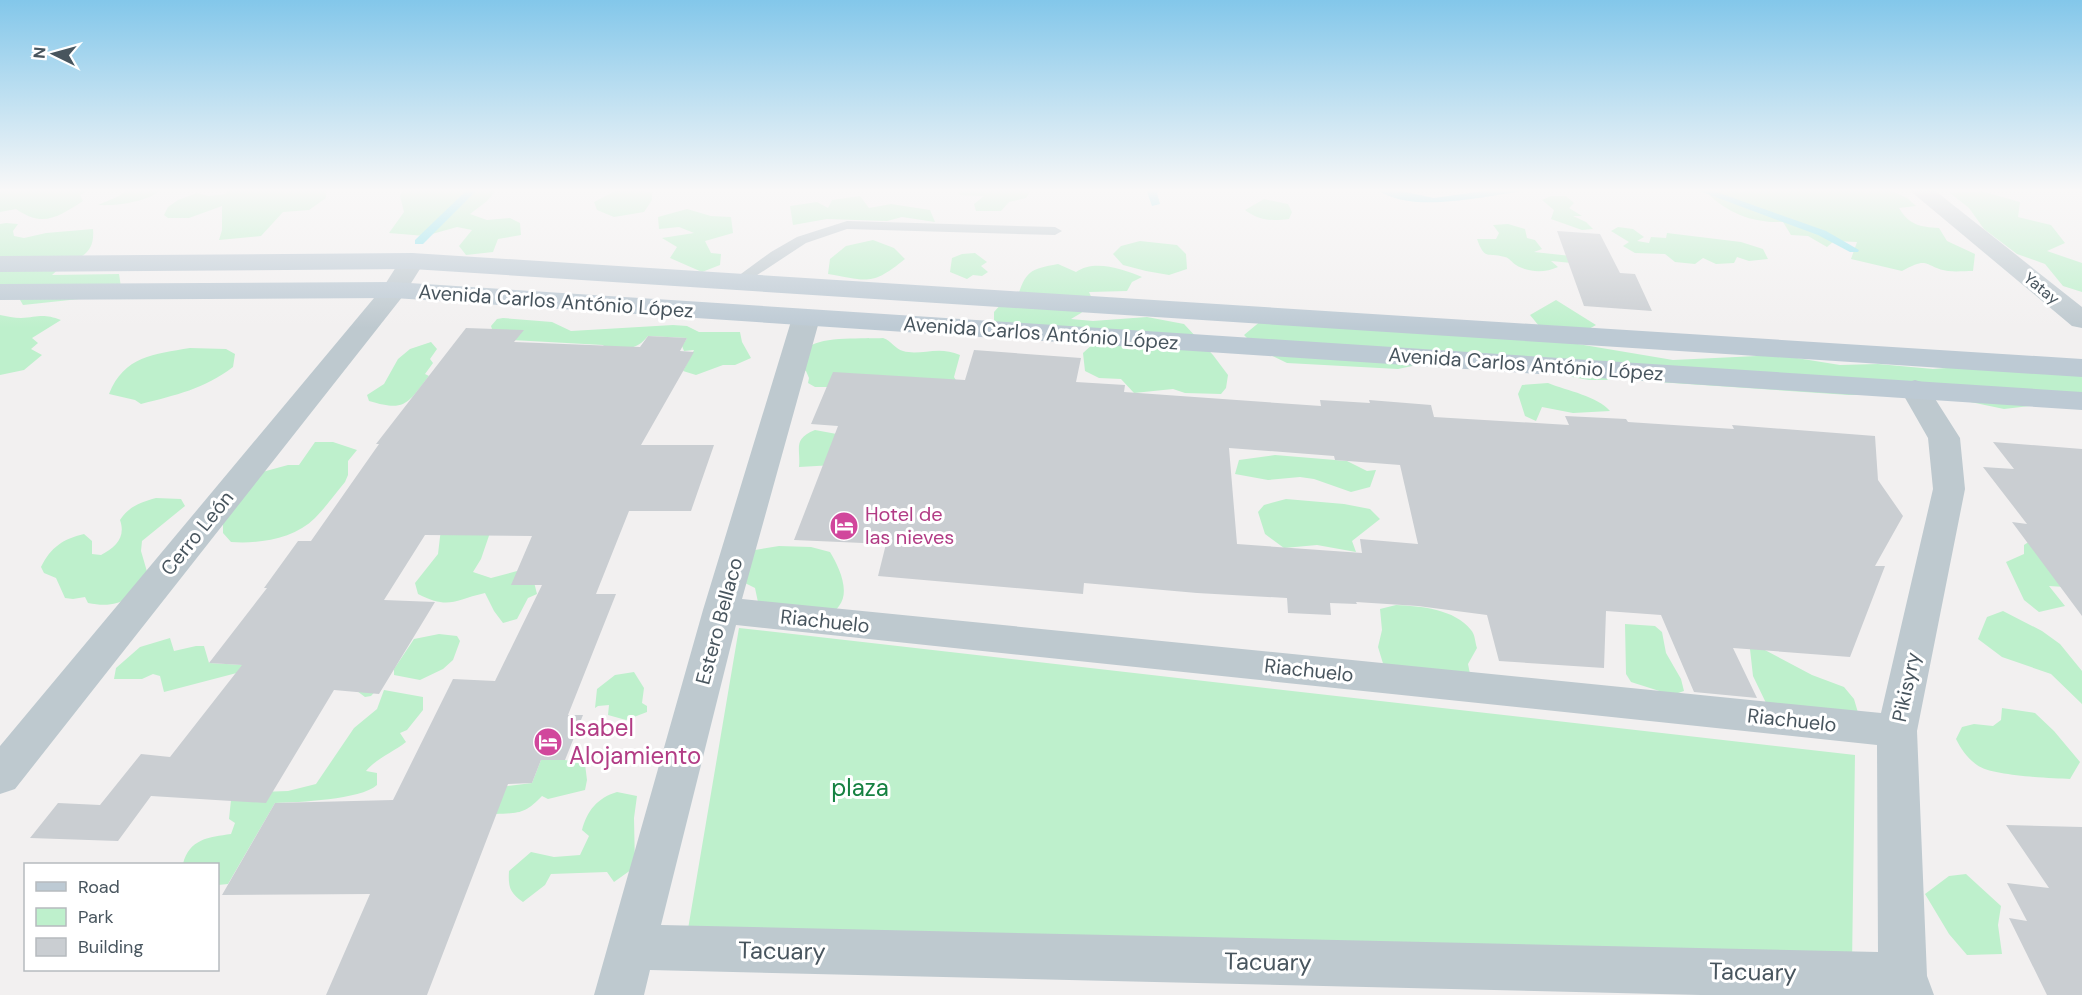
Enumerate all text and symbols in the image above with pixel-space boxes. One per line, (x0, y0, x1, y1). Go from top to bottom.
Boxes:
north arrow (24, 24, 84, 84)
text: N (29, 46, 51, 59)
street label: Yatay (2019, 268, 2064, 309)
street label: Avenida Carlos António López (418, 278, 694, 324)
street label: Avenida Carlos António López (903, 310, 1179, 356)
street label: Avenida Carlos António López (1388, 341, 1664, 387)
street label: Cerro León (155, 485, 239, 581)
place label: Hotel de las nieves (865, 501, 954, 550)
hotel icon: Hotel de las nieves (828, 510, 860, 542)
street label: Estero Bellaco (690, 555, 748, 687)
street label: Riachuelo (779, 603, 871, 639)
street label: Pikisyry (1886, 650, 1926, 724)
street label: Riachuelo (1263, 652, 1355, 688)
street label: Riachuelo (1746, 702, 1838, 738)
place label: Isabel Alojamiento (569, 712, 701, 771)
hotel icon: Isabel Alojamiento (532, 726, 564, 758)
park label: plaza (831, 772, 889, 803)
legend (24, 863, 219, 971)
text: Road (78, 875, 120, 899)
text: Park (78, 905, 114, 929)
street label: Tacuary (738, 934, 826, 967)
text: Building (78, 935, 143, 959)
street label: Tacuary (1224, 945, 1312, 978)
street label: Tacuary (1709, 955, 1797, 988)

